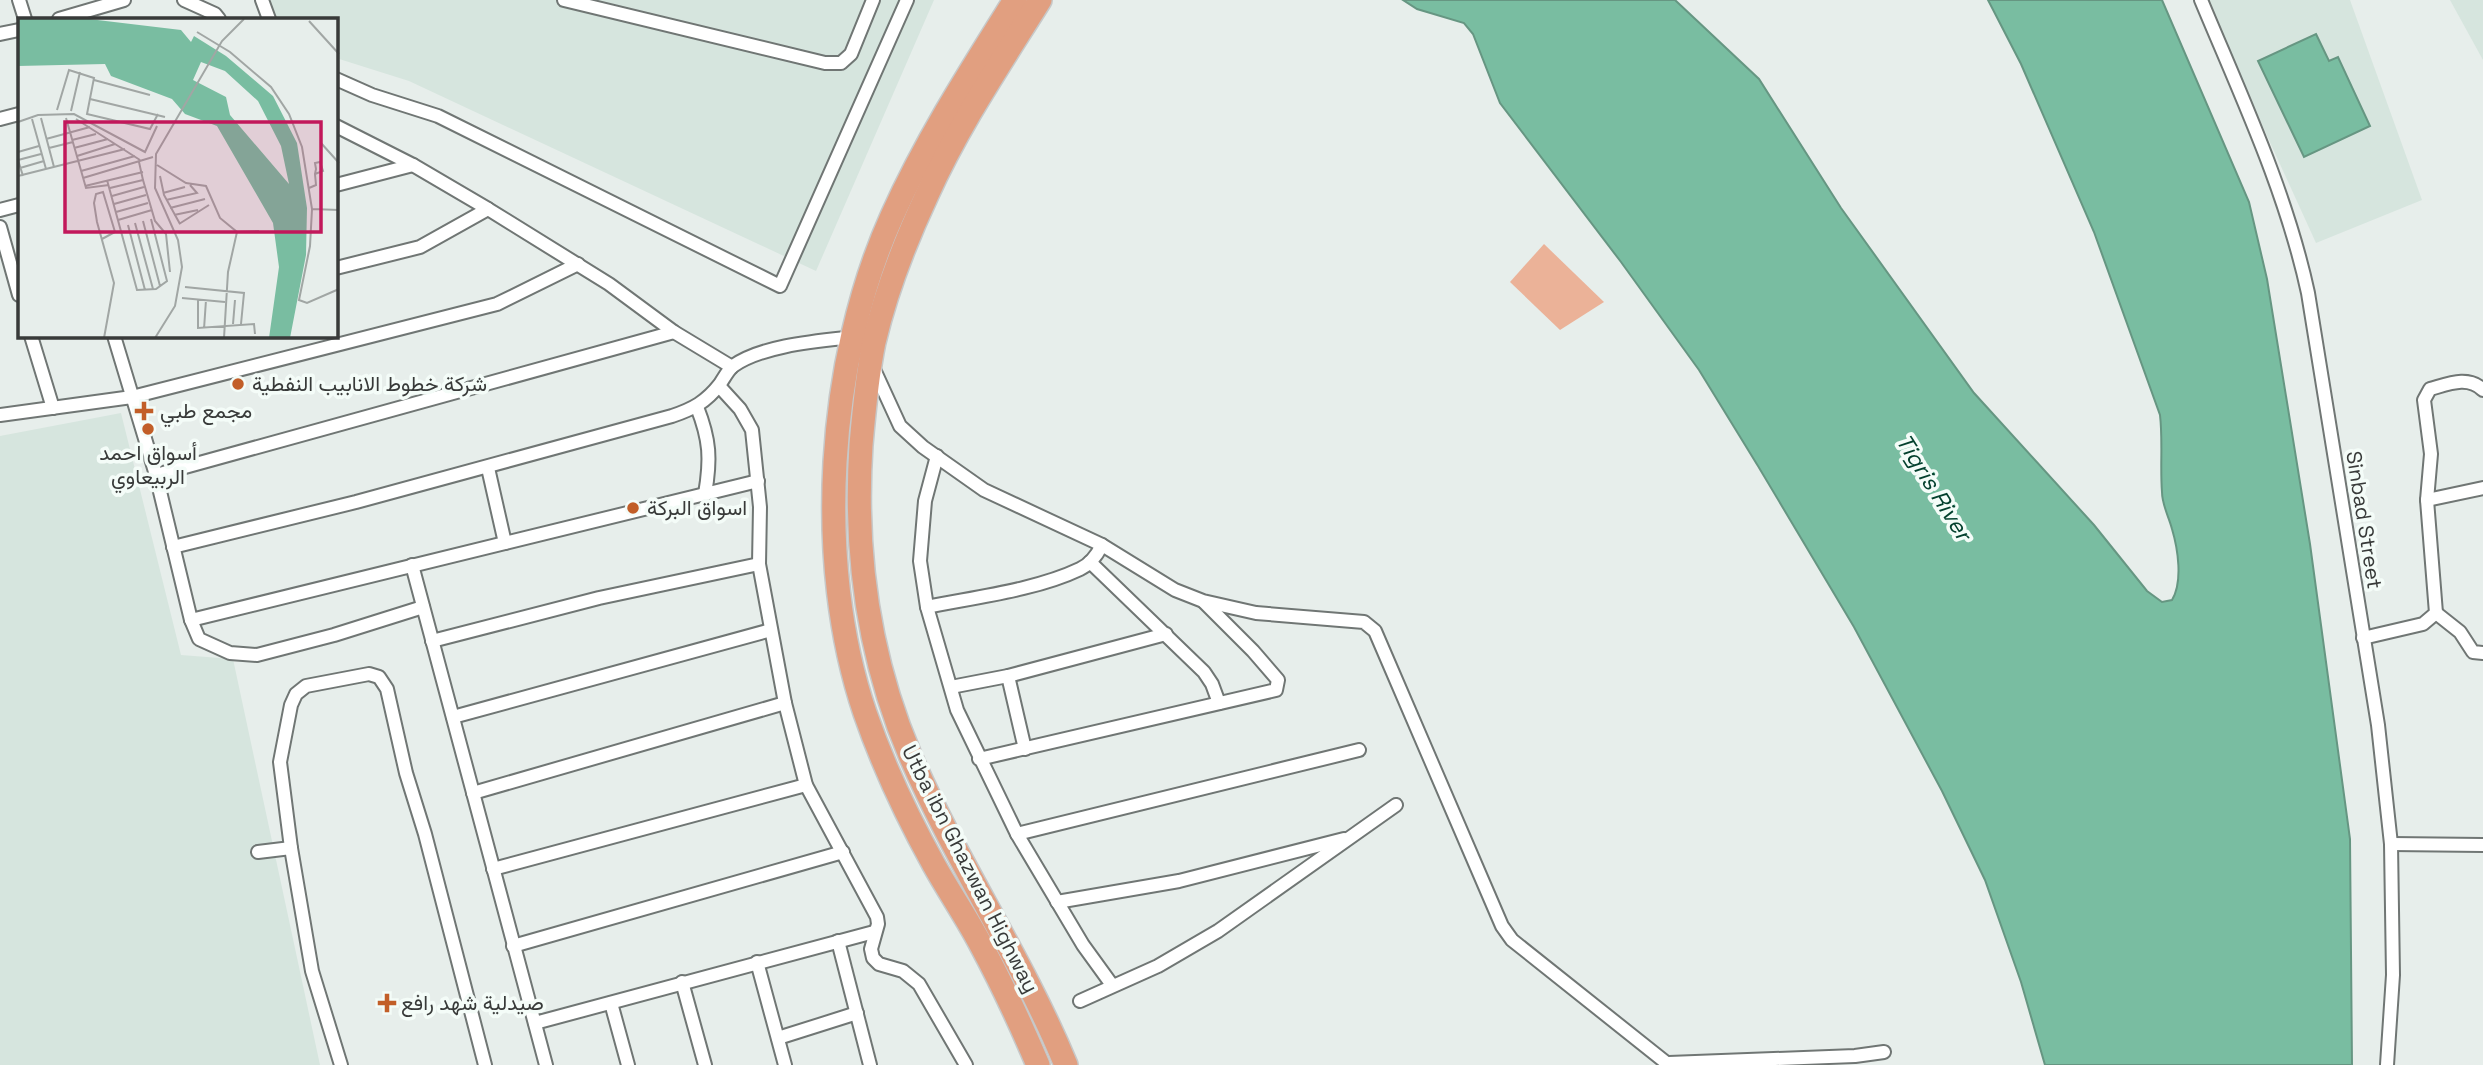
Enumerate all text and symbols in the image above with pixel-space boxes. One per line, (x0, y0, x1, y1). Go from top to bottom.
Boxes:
inset map (18, 18, 338, 338)
place label: شركة خطوط الانابيب النفطية (252, 370, 487, 397)
marker: شركة خطوط الانابيب النفطية (230, 376, 246, 392)
place label: مجمع طبي (160, 397, 252, 428)
marker: مجمع طبي (134, 401, 154, 421)
marker: أسواق احمد الربيعاوي (140, 421, 156, 437)
water label: Tigris River (1889, 428, 1980, 548)
place label: أسواق احمد الربيعاوي (99, 439, 197, 494)
street label: Sinbad Street (2340, 449, 2389, 591)
place label: اسواق البركة (647, 494, 747, 521)
marker: اسواق البركة (625, 500, 641, 516)
street label: Utba ibn Ghazwan Highway (896, 740, 1045, 997)
place label: صيدلية شهد رافع (401, 989, 544, 1017)
marker: صيدلية شهد رافع (379, 995, 395, 1011)

